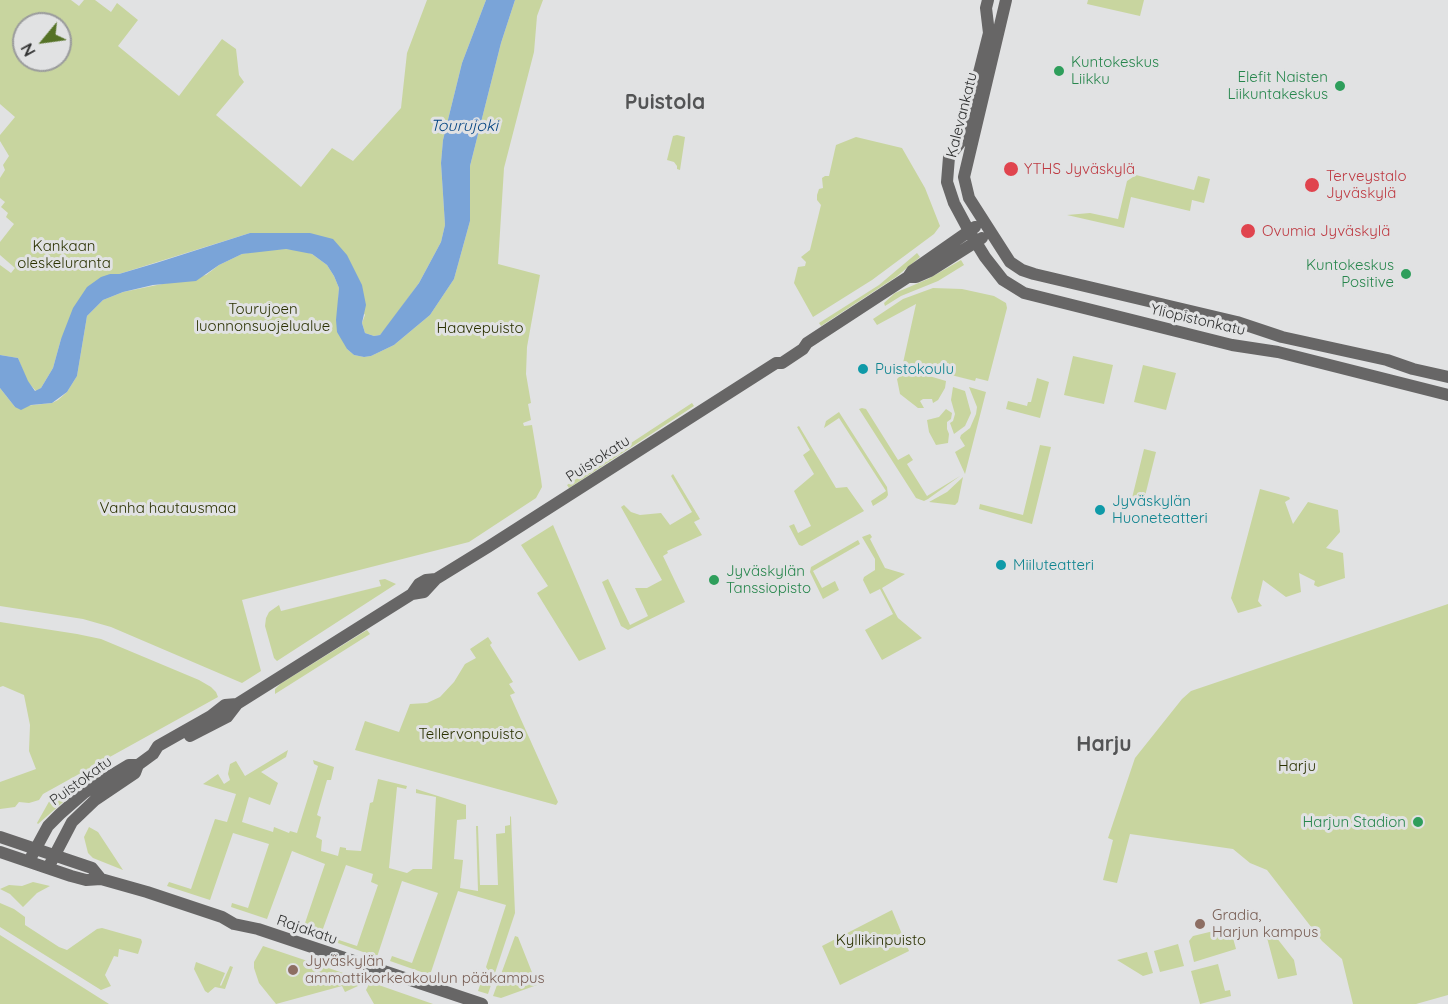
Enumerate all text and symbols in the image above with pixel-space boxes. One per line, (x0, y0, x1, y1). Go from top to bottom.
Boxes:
north arrow (12, 12, 72, 72)
text: N (16, 40, 40, 60)
place label: Kuntokeskus Liikku (1071, 53, 1159, 88)
marker: Kuntokeskus Liikku (1052, 64, 1066, 78)
place label: Elefit Naisten Liikuntakeskus (1228, 68, 1328, 103)
street label: Kalevankatu (943, 70, 981, 160)
marker: Elefit Naisten Liikuntakeskus (1333, 79, 1347, 93)
district label: Puistola (625, 90, 705, 116)
water label: Tourujoki (430, 116, 498, 136)
marker: YTHS Jyväskylä (1002, 160, 1020, 178)
place label: YTHS Jyväskylä (1024, 160, 1135, 178)
place label: Terveystalo Jyväskylä (1326, 167, 1406, 202)
marker: Terveystalo Jyväskylä (1303, 176, 1321, 194)
marker: Ovumia Jyväskylä (1239, 222, 1257, 240)
place label: Ovumia Jyväskylä (1262, 222, 1390, 240)
park label: Kankaan oleskeluranta (17, 237, 111, 272)
place label: Kuntokeskus Positive (1306, 256, 1394, 291)
marker: Kuntokeskus Positive (1399, 267, 1413, 281)
park label: Tourujoen luonnonsuojelualue (196, 300, 330, 335)
street label: Yliopistonkatu (1149, 300, 1247, 340)
park label: Haavepuisto (436, 319, 524, 337)
place label: Puistokoulu (875, 360, 954, 378)
marker: Puistokoulu (856, 362, 870, 376)
street label: Puistokatu (563, 432, 633, 486)
place label: Jyväskylän Huoneteatteri (1112, 492, 1208, 527)
park label: Vanha hautausmaa (100, 499, 236, 517)
marker: Jyväskylän Huoneteatteri (1093, 503, 1107, 517)
place label: Miiluteatteri (1013, 556, 1094, 574)
marker: Miiluteatteri (994, 558, 1008, 572)
place label: Jyväskylän Tanssiopisto (726, 562, 811, 597)
marker: Jyväskylän Tanssiopisto (707, 573, 721, 587)
park label: Tellervonpuisto (418, 725, 524, 743)
district label: Harju (1076, 732, 1132, 758)
street label: Puistokatu (46, 752, 116, 810)
park label: Harju (1278, 757, 1316, 775)
place label: Harjun Stadion (1303, 813, 1406, 831)
marker: Harjun Stadion (1411, 815, 1425, 829)
place label: Gradia, Harjun kampus (1212, 906, 1318, 941)
street label: Rajakatu (274, 911, 340, 949)
marker: Gradia, Harjun kampus (1193, 917, 1207, 931)
park label: Kyllikinpuisto (836, 931, 926, 949)
place label: Jyväskylän ammattikorkeakoulun pääkampus (305, 952, 545, 987)
marker: Jyväskylän ammattikorkeakoulun pääkampus (286, 963, 300, 977)

